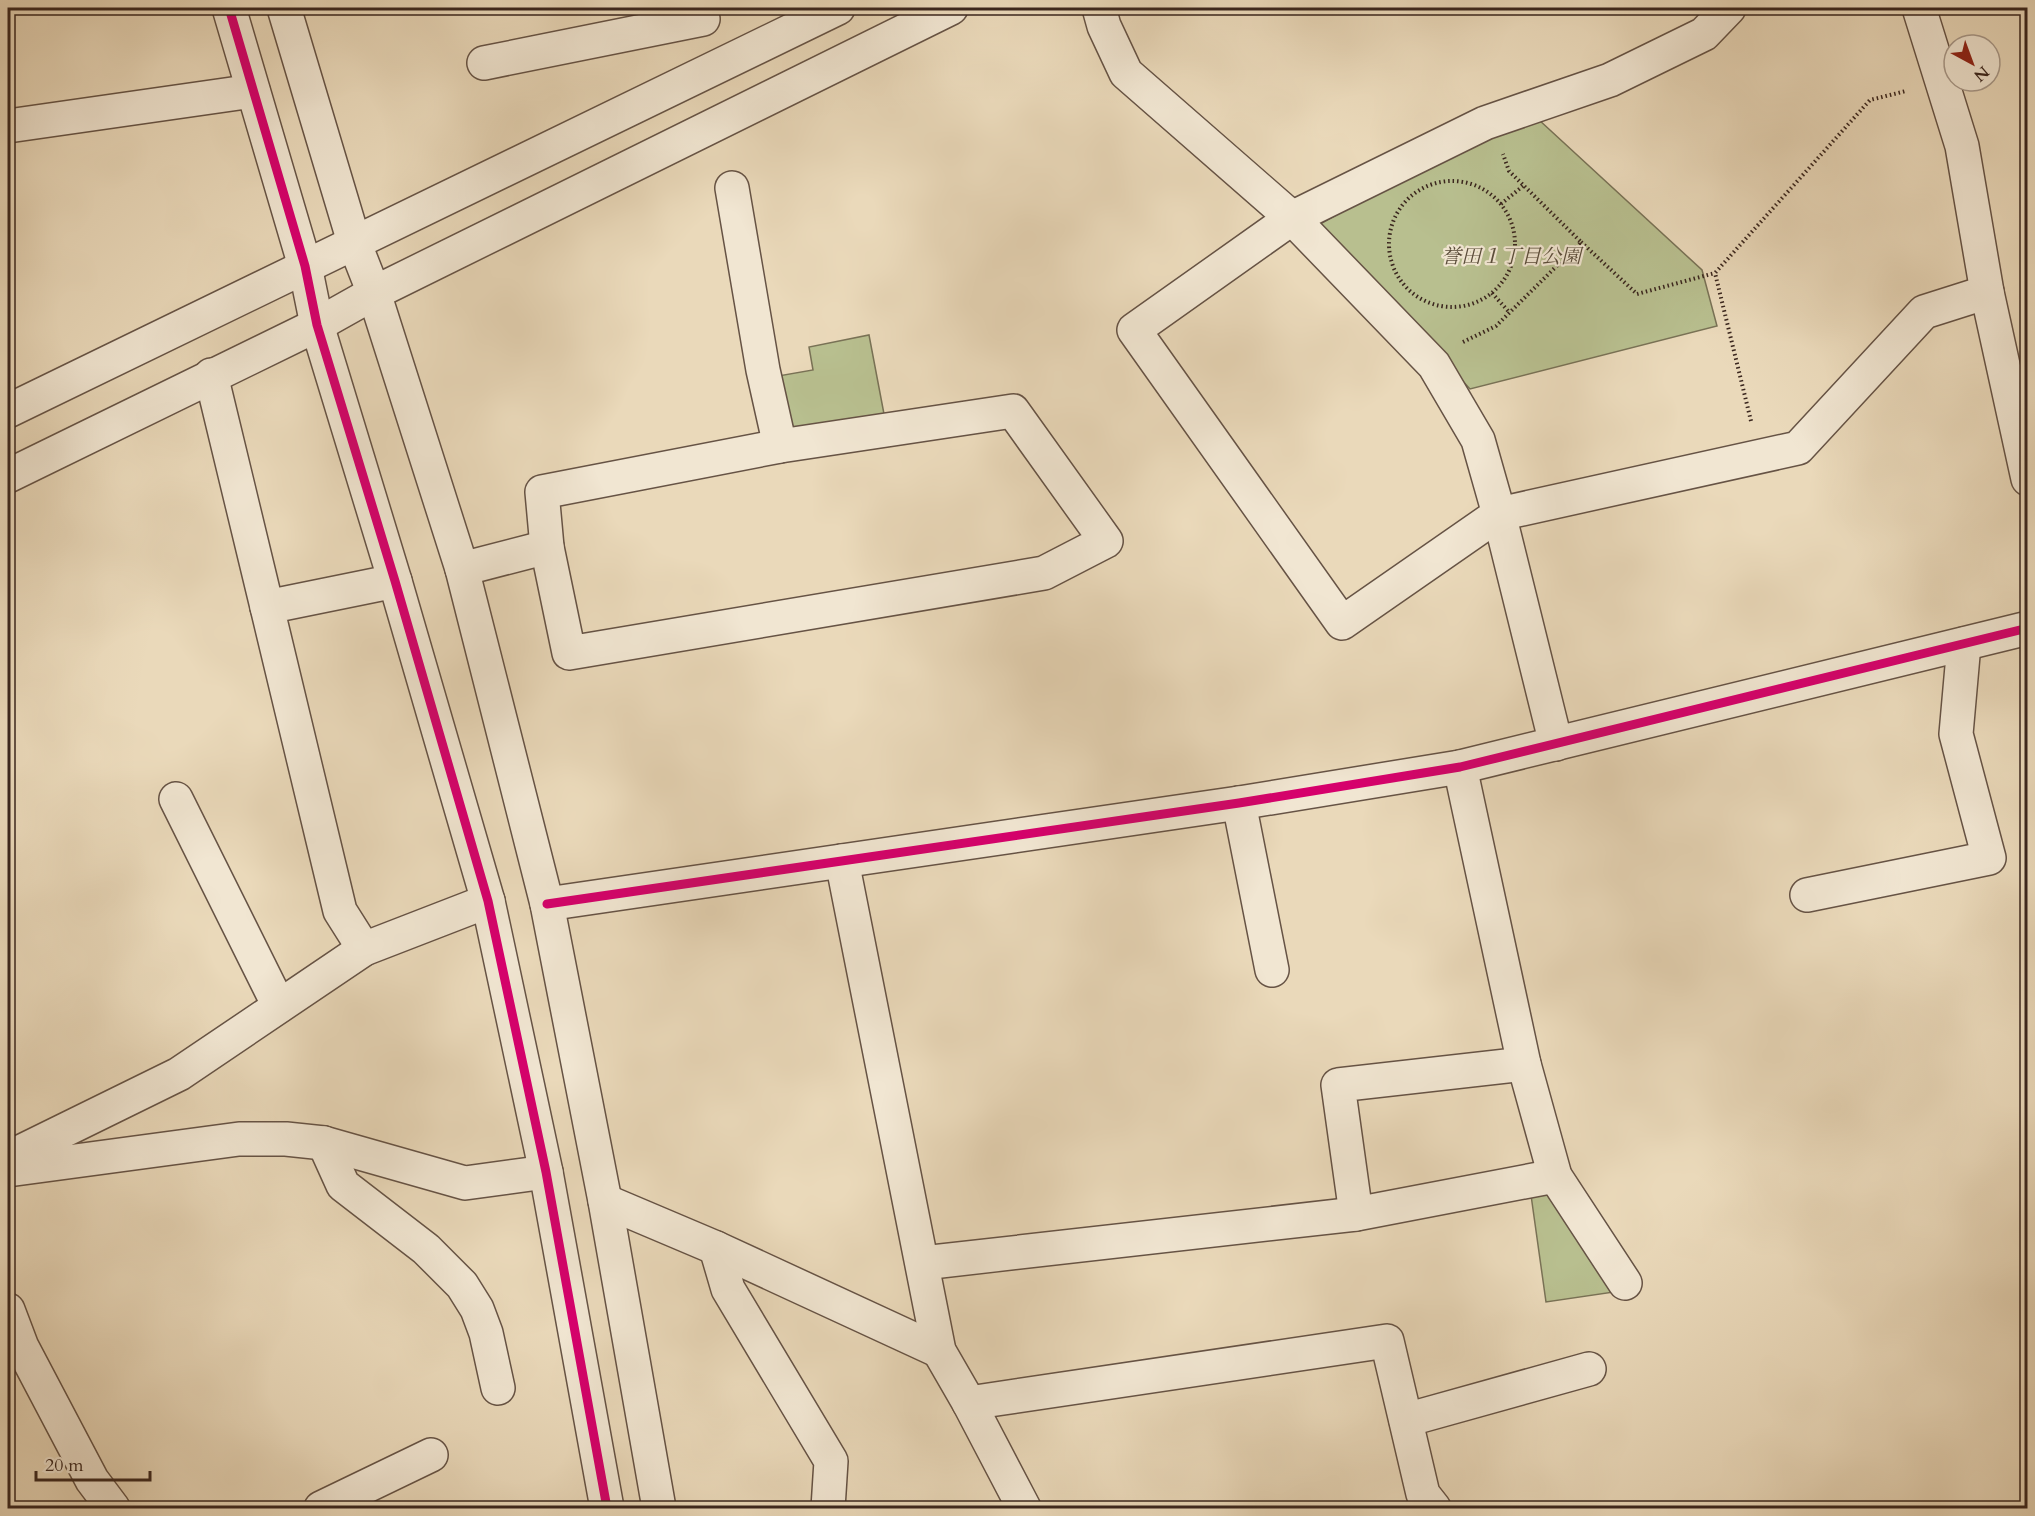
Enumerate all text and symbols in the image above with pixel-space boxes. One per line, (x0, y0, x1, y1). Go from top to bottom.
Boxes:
north arrow (1942, 33, 2002, 93)
text: N (1969, 61, 1994, 86)
park label: 誉田１丁目公園 (1441, 243, 1584, 270)
scale bar (36, 1444, 150, 1482)
text: 20 m (45, 1453, 84, 1478)

